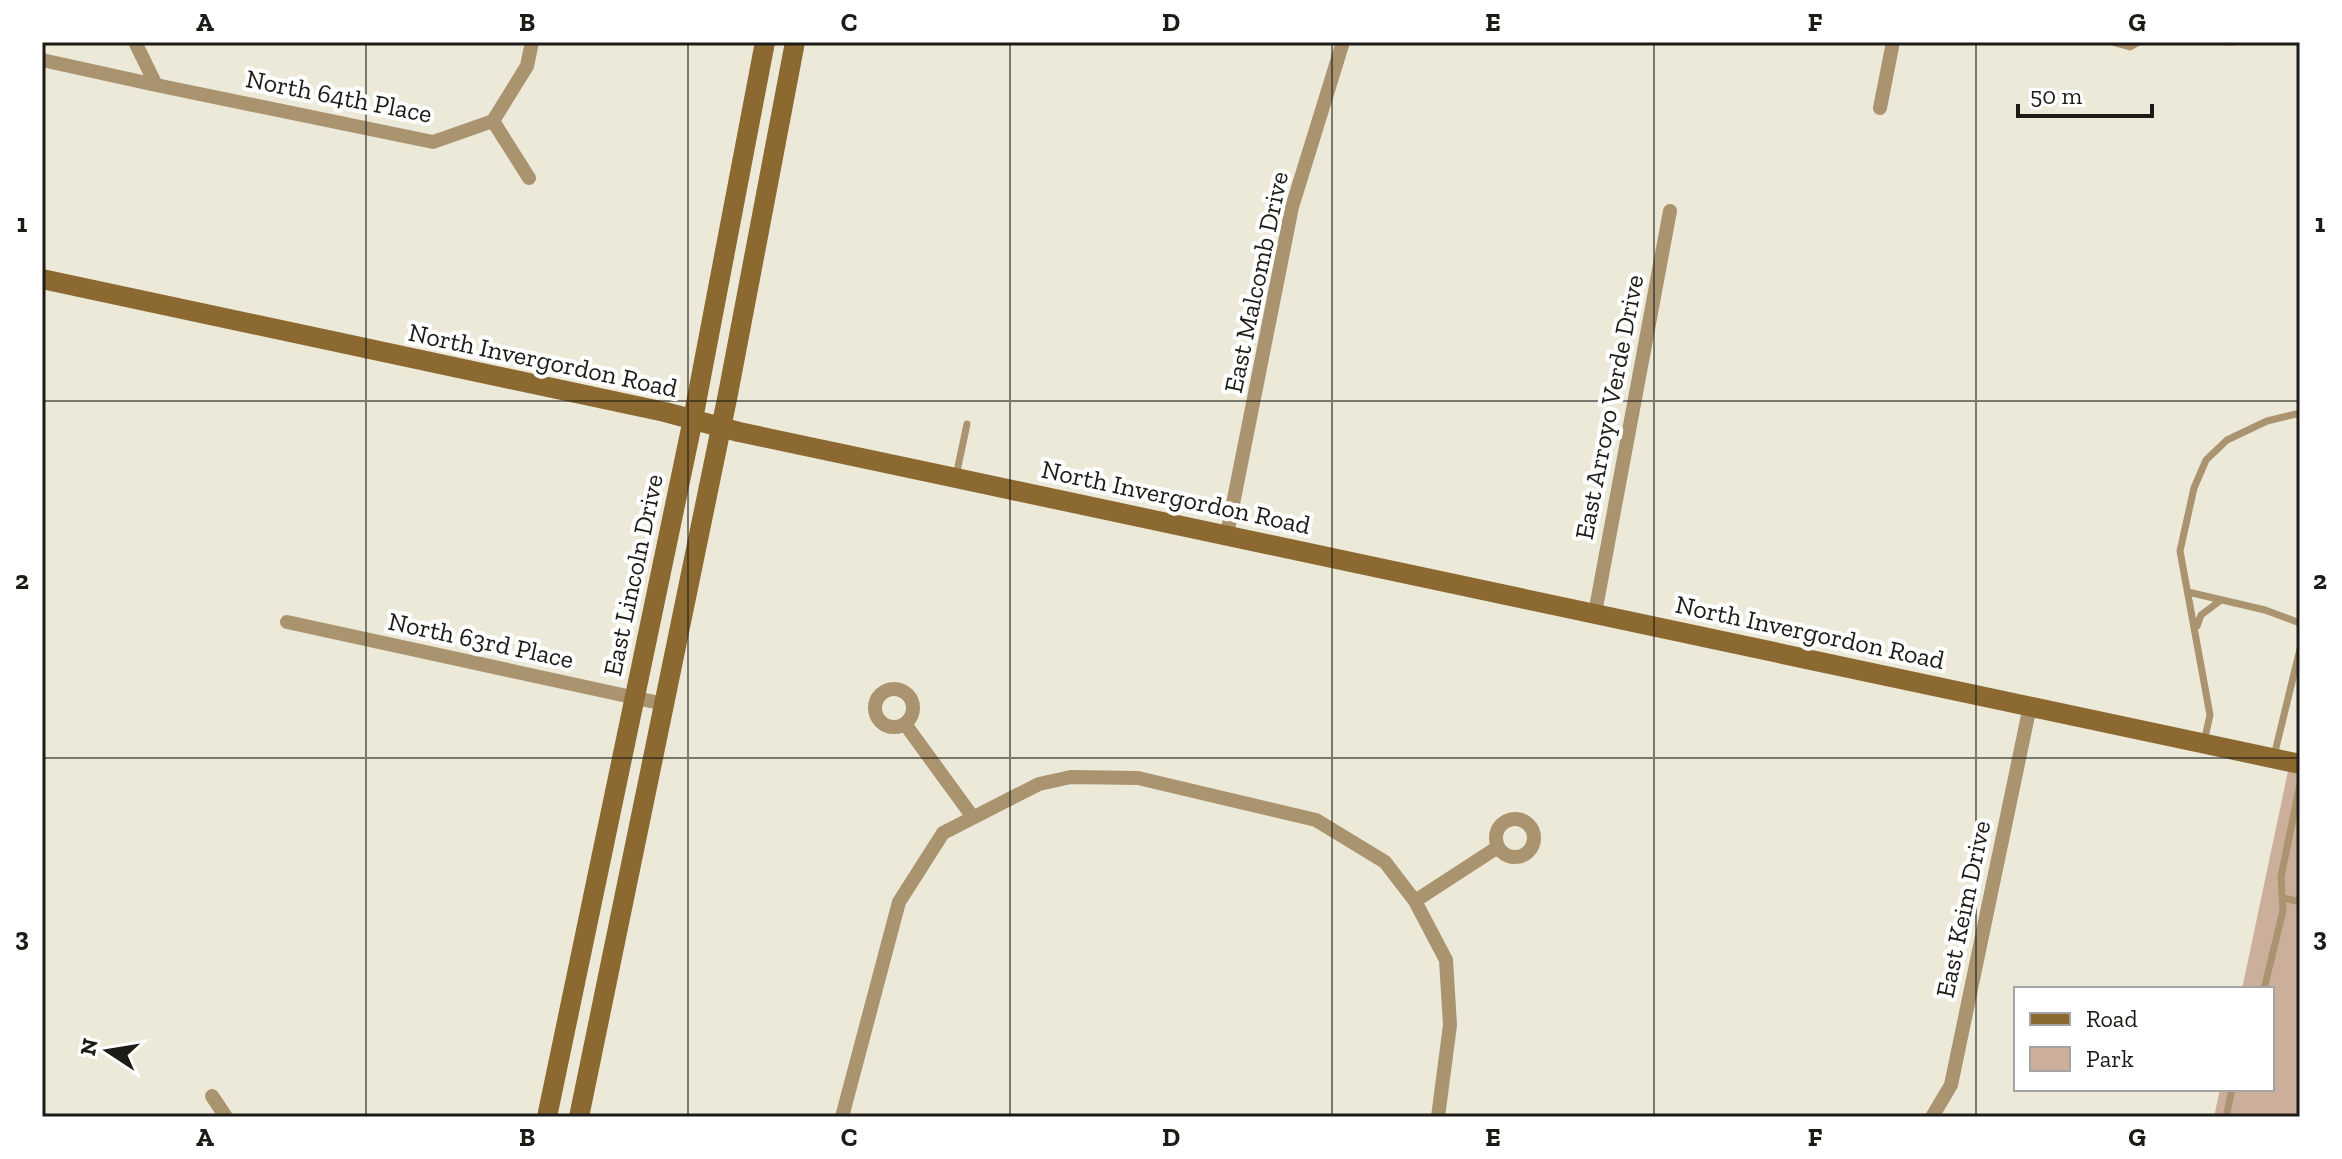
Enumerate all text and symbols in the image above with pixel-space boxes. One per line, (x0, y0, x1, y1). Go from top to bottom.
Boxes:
text: A (196, 6, 214, 38)
text: B (519, 6, 535, 38)
text: C (841, 6, 857, 38)
text: D (1162, 6, 1180, 38)
text: E (1485, 6, 1501, 38)
text: F (1808, 6, 1823, 38)
text: G (2128, 6, 2146, 38)
street label: North 64th Place (243, 62, 435, 130)
scale bar (2018, 68, 2152, 118)
text: 50 m (2030, 81, 2083, 110)
street label: East Malcomb Drive (1217, 168, 1295, 396)
text: 1 (17, 207, 28, 239)
text: 1 (2315, 207, 2326, 239)
street label: East Arroyo Verde Drive (1568, 272, 1650, 542)
street label: North Invergordon Road (406, 316, 680, 404)
street label: North Invergordon Road (1039, 453, 1313, 541)
street label: East Lincoln Drive (596, 471, 670, 679)
text: 2 (15, 564, 29, 596)
text: 2 (2313, 564, 2327, 596)
street label: North Invergordon Road (1673, 588, 1947, 676)
street label: North 63rd Place (385, 605, 577, 675)
street label: East Keim Drive (1929, 818, 1997, 1000)
text: 3 (15, 921, 29, 953)
text: 3 (2313, 921, 2327, 953)
legend (2014, 987, 2274, 1091)
text: Road (2086, 1004, 2138, 1033)
north arrow (68, 1011, 148, 1091)
text: N (74, 1036, 104, 1058)
text: Park (2086, 1044, 2134, 1073)
text: A (196, 1121, 214, 1153)
text: B (519, 1121, 535, 1153)
text: C (841, 1121, 857, 1153)
text: D (1162, 1121, 1180, 1153)
text: E (1485, 1121, 1501, 1153)
text: F (1808, 1121, 1823, 1153)
text: G (2128, 1121, 2146, 1153)

